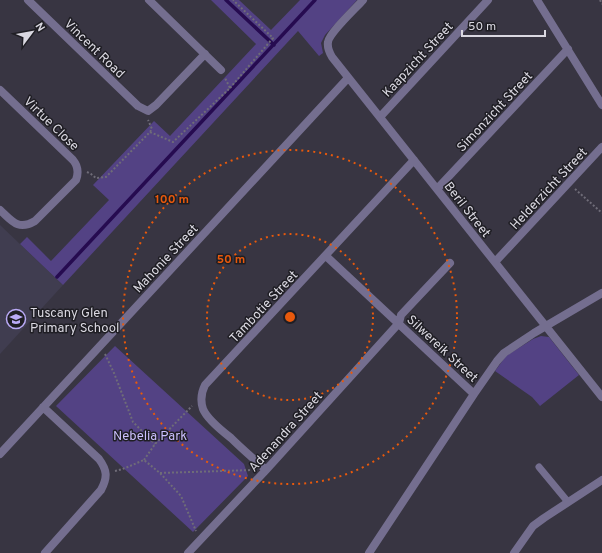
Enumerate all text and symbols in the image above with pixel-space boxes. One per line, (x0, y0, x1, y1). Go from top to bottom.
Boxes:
north arrow (12, 12, 52, 52)
scale bar (462, 12, 545, 38)
street label: Vincent Road (60, 17, 127, 82)
street label: Kaapzicht Street (380, 19, 457, 101)
text: 50 m (468, 19, 496, 35)
text: N (32, 20, 48, 34)
street label: Simonzicht Street (454, 69, 537, 156)
street label: Virtue Close (20, 94, 82, 155)
street label: Helderzicht Street (507, 145, 592, 234)
street label: Beril Street (440, 179, 493, 241)
text: 100 m (155, 192, 189, 208)
street label: Mahonie Street (131, 222, 202, 297)
text: 50 m (217, 252, 245, 268)
street label: Tambotie Street (227, 268, 302, 347)
place label: Tuscany Glen Primary School (30, 306, 119, 337)
school or university icon: Tuscany Glen Primary School (5, 308, 27, 330)
centre of rings (283, 310, 297, 324)
street label: Silwereik Street (403, 312, 481, 387)
street label: Adenandra Street (246, 389, 327, 476)
park label: Nebelia Park (113, 429, 187, 445)

